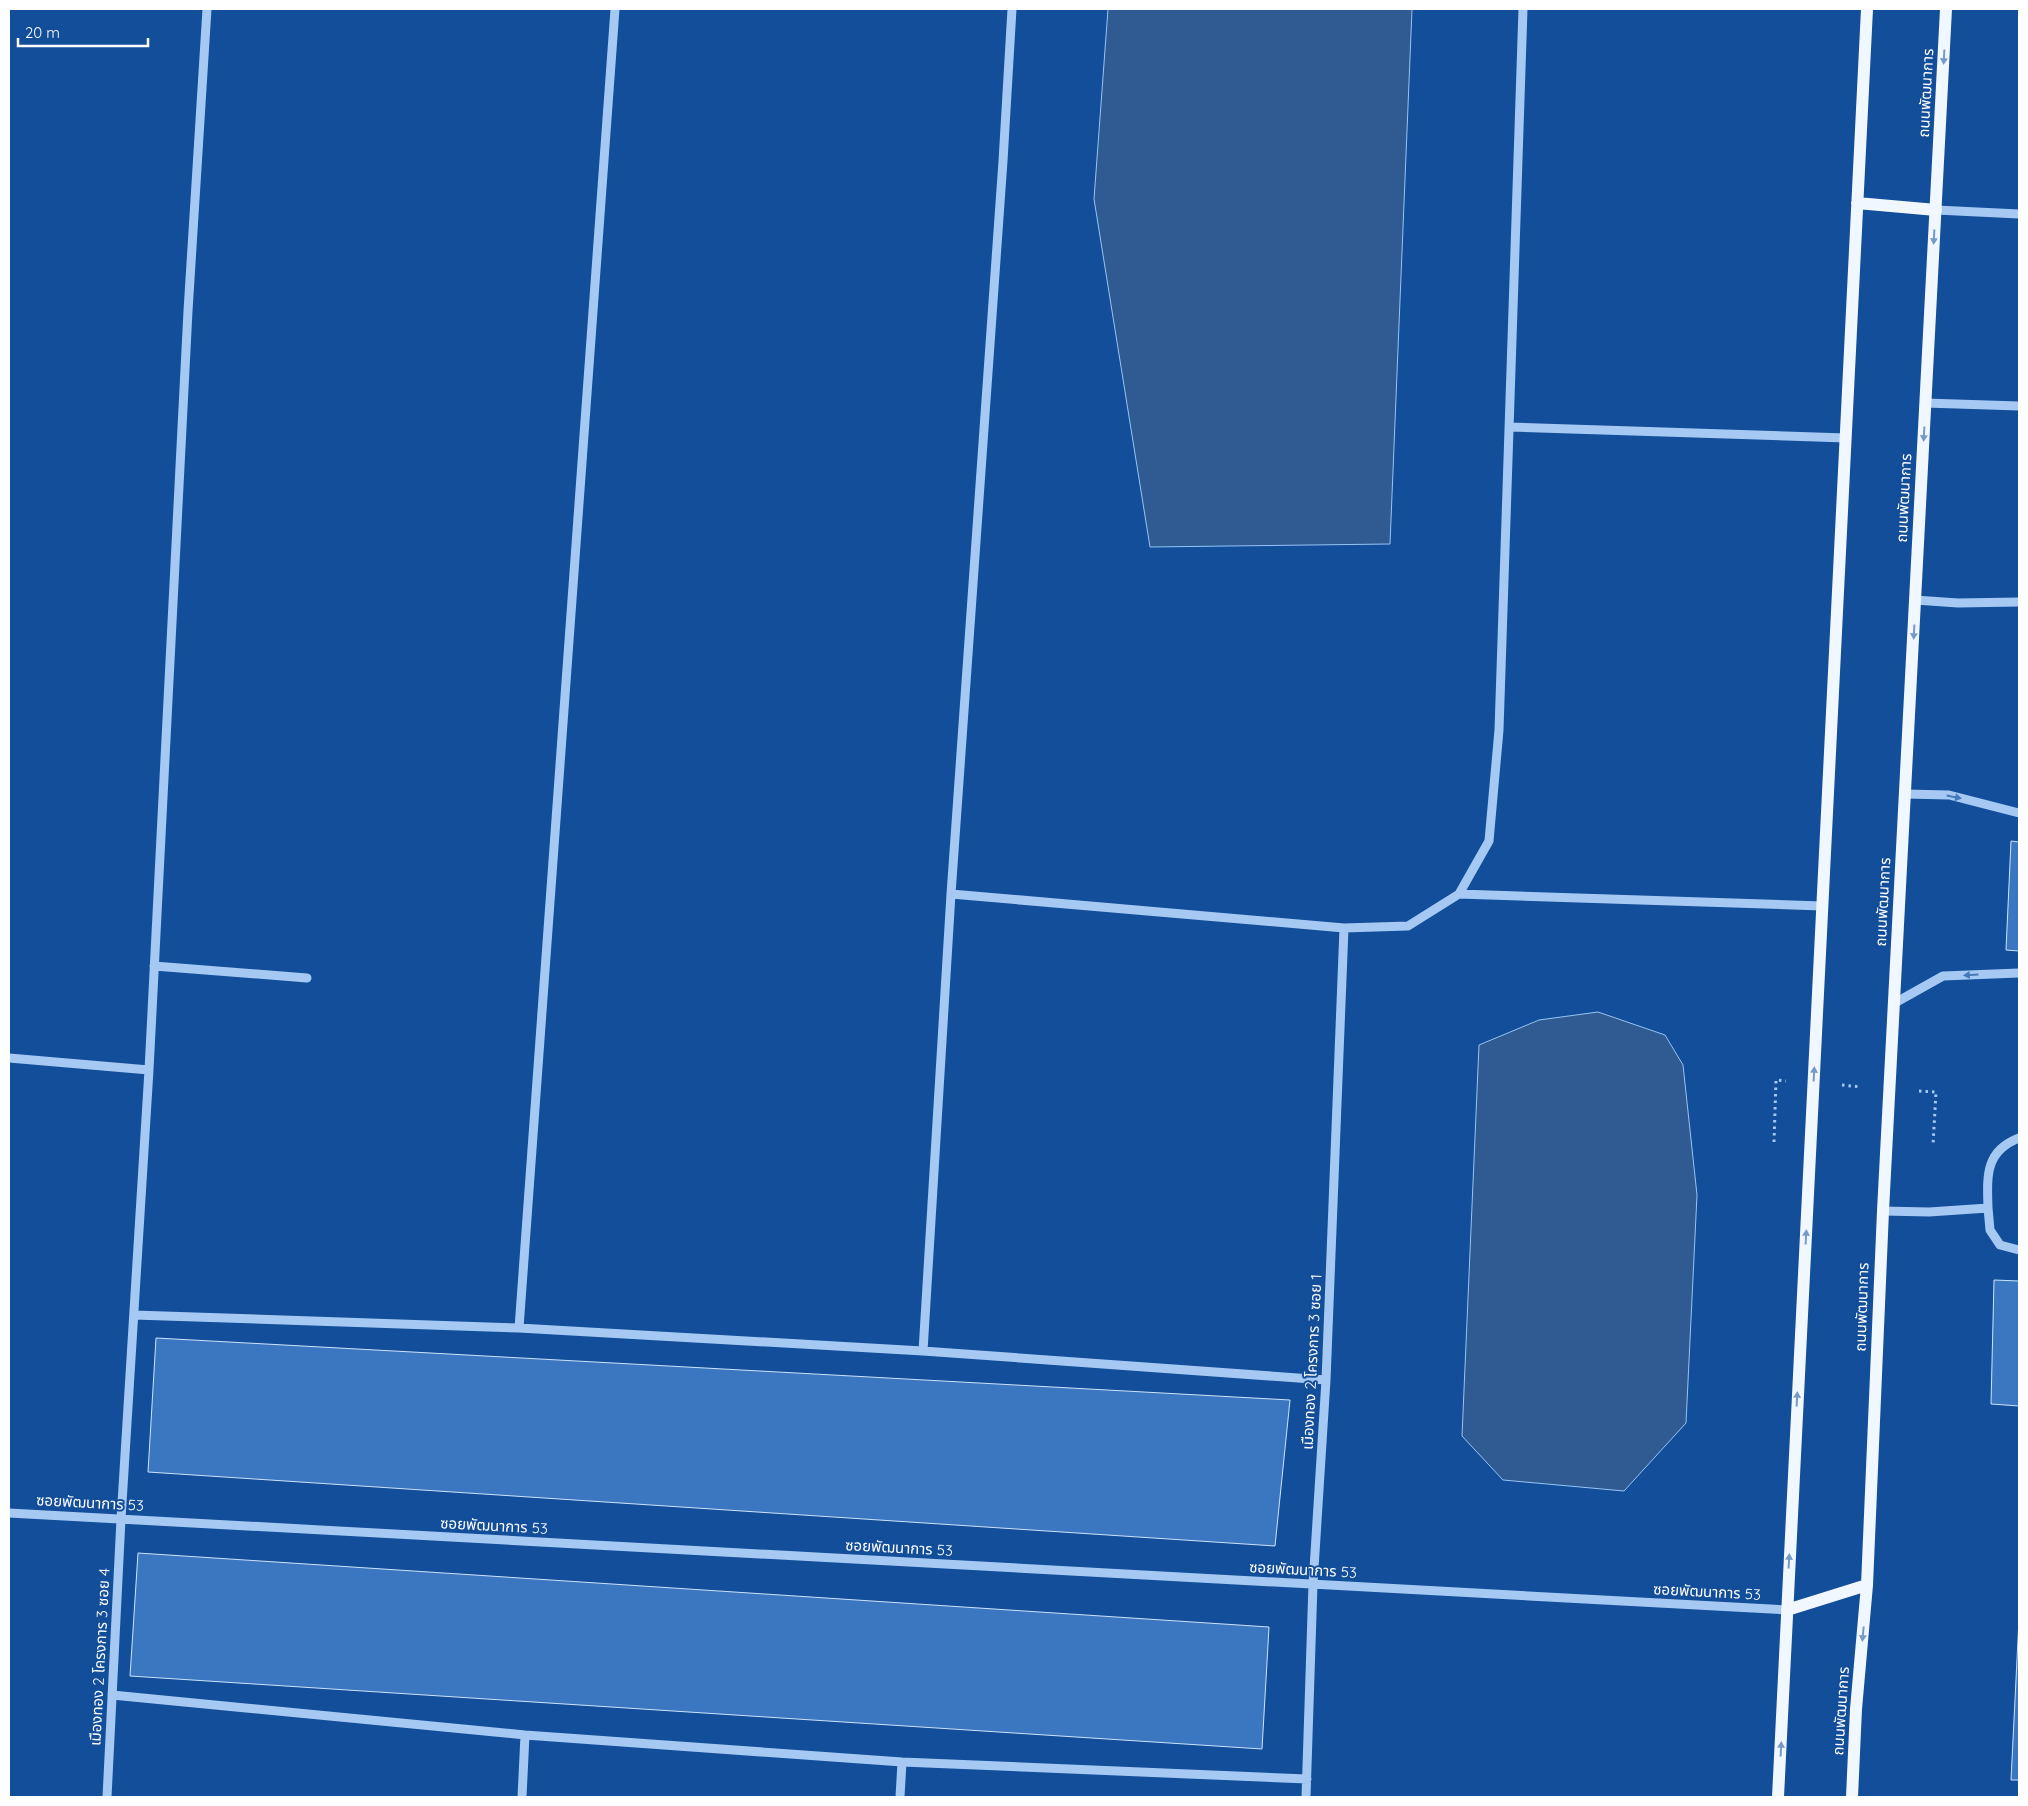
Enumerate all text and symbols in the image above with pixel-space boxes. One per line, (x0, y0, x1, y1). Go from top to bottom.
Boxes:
scale bar (18, 15, 148, 47)
text: 20 m (25, 23, 60, 42)
street label: ถนนพัฒนาการ (1914, 48, 1937, 138)
one-way arrow (1939, 50, 1947, 66)
one-way arrow (1930, 229, 1938, 245)
one-way arrow (1919, 427, 1927, 443)
street label: ถนนพัฒนาการ (1892, 453, 1915, 543)
one-way arrow (1909, 624, 1917, 640)
one-way arrow (1946, 793, 1961, 801)
street label: ถนนพัฒนาการ (1871, 857, 1894, 947)
one-way arrow (1962, 971, 1978, 979)
one-way arrow (1810, 1066, 1818, 1082)
one-way arrow (1802, 1228, 1810, 1244)
street label: ถนนพัฒนาการ (1850, 1262, 1873, 1352)
street label: เมืองทอง 2 โครงการ 3 ซอย 1 (1297, 1274, 1326, 1450)
one-way arrow (1794, 1391, 1802, 1407)
street label: ซอยพัฒนาการ 53 (36, 1490, 144, 1515)
street label: ซอยพัฒนาการ 53 (440, 1513, 548, 1538)
street label: ซอยพัฒนาการ 53 (845, 1535, 953, 1560)
one-way arrow (1786, 1553, 1794, 1569)
street label: ซอยพัฒนาการ 53 (1249, 1557, 1357, 1582)
street label: เมืองทอง 2 โครงการ 3 ซอย 4 (85, 1568, 114, 1746)
street label: ซอยพัฒนาการ 53 (1653, 1579, 1761, 1604)
one-way arrow (1858, 1626, 1866, 1642)
street label: ถนนพัฒนาการ (1828, 1666, 1853, 1756)
one-way arrow (1777, 1740, 1785, 1756)

